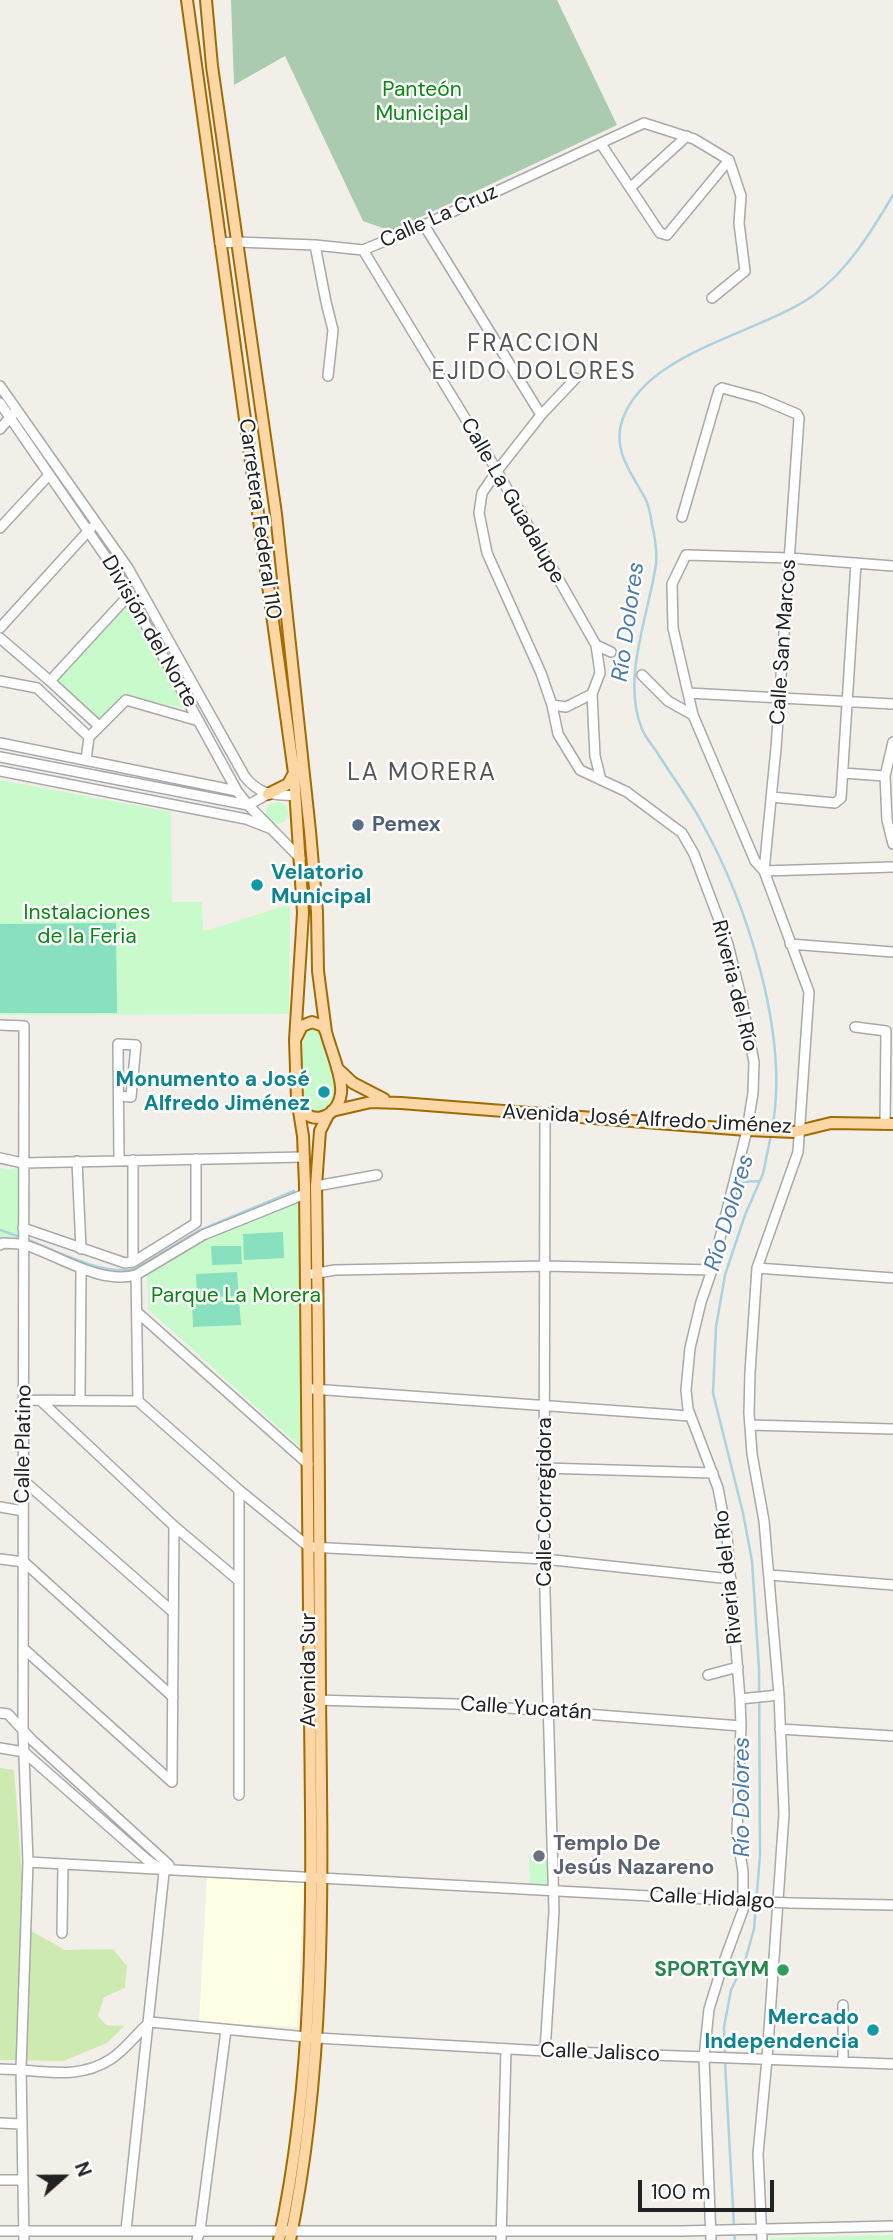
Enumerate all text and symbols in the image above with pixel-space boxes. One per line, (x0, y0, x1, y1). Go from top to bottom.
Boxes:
park label: Panteón Municipal (375, 77, 469, 127)
street label: Calle La Cruz (376, 180, 502, 254)
district label: FRACCION EJIDO DOLORES (433, 331, 635, 387)
street label: Calle La Guadalupe (454, 414, 570, 588)
street label: Carretera Federal 110 (232, 417, 286, 621)
street label: División del Norte (95, 552, 203, 712)
street label: Calle San Marcos (766, 558, 802, 726)
water label: Río Dolores (607, 560, 651, 684)
district label: LA MORERA (348, 760, 496, 788)
place label: Pemex (372, 812, 441, 838)
marker: Pemex (350, 817, 366, 833)
place label: Velatorio Municipal (271, 860, 371, 910)
marker: Velatorio Municipal (249, 877, 265, 893)
park label: Instalaciones de la Feria (24, 900, 150, 950)
street label: Riveria del Río (705, 918, 763, 1054)
place label: Monumento a José Alfredo Jiménez (116, 1067, 310, 1117)
marker: Monumento a José Alfredo Jiménez (316, 1084, 332, 1100)
street label: Avenida José Alfredo Jiménez (502, 1100, 792, 1140)
water label: Río Dolores (699, 1151, 761, 1275)
park label: Parque La Morera (151, 1283, 321, 1309)
street label: Calle Platino (10, 1384, 38, 1504)
street label: Calle Corregidora (532, 1417, 558, 1587)
street label: Riveria del Río (709, 1509, 749, 1645)
street label: Avenida Sur (296, 1613, 322, 1727)
street label: Calle Yucatán (459, 1692, 593, 1726)
water label: Río Dolores (729, 1737, 757, 1857)
place label: Templo De Jesús Nazareno (553, 1831, 714, 1881)
marker: Templo De Jesús Nazareno (531, 1848, 547, 1864)
street label: Calle Hidalgo (649, 1883, 775, 1915)
place label: SPORTGYM (654, 1957, 769, 1983)
marker: SPORTGYM (775, 1962, 791, 1978)
place label: Mercado Independencia (704, 2005, 859, 2055)
marker: Mercado Independencia (865, 2022, 881, 2038)
street label: Calle Jalisco (540, 2038, 660, 2068)
north arrow (28, 2142, 98, 2212)
text: N (69, 2158, 97, 2180)
scale bar (641, 2166, 778, 2210)
text: 100 m (651, 2178, 711, 2206)

